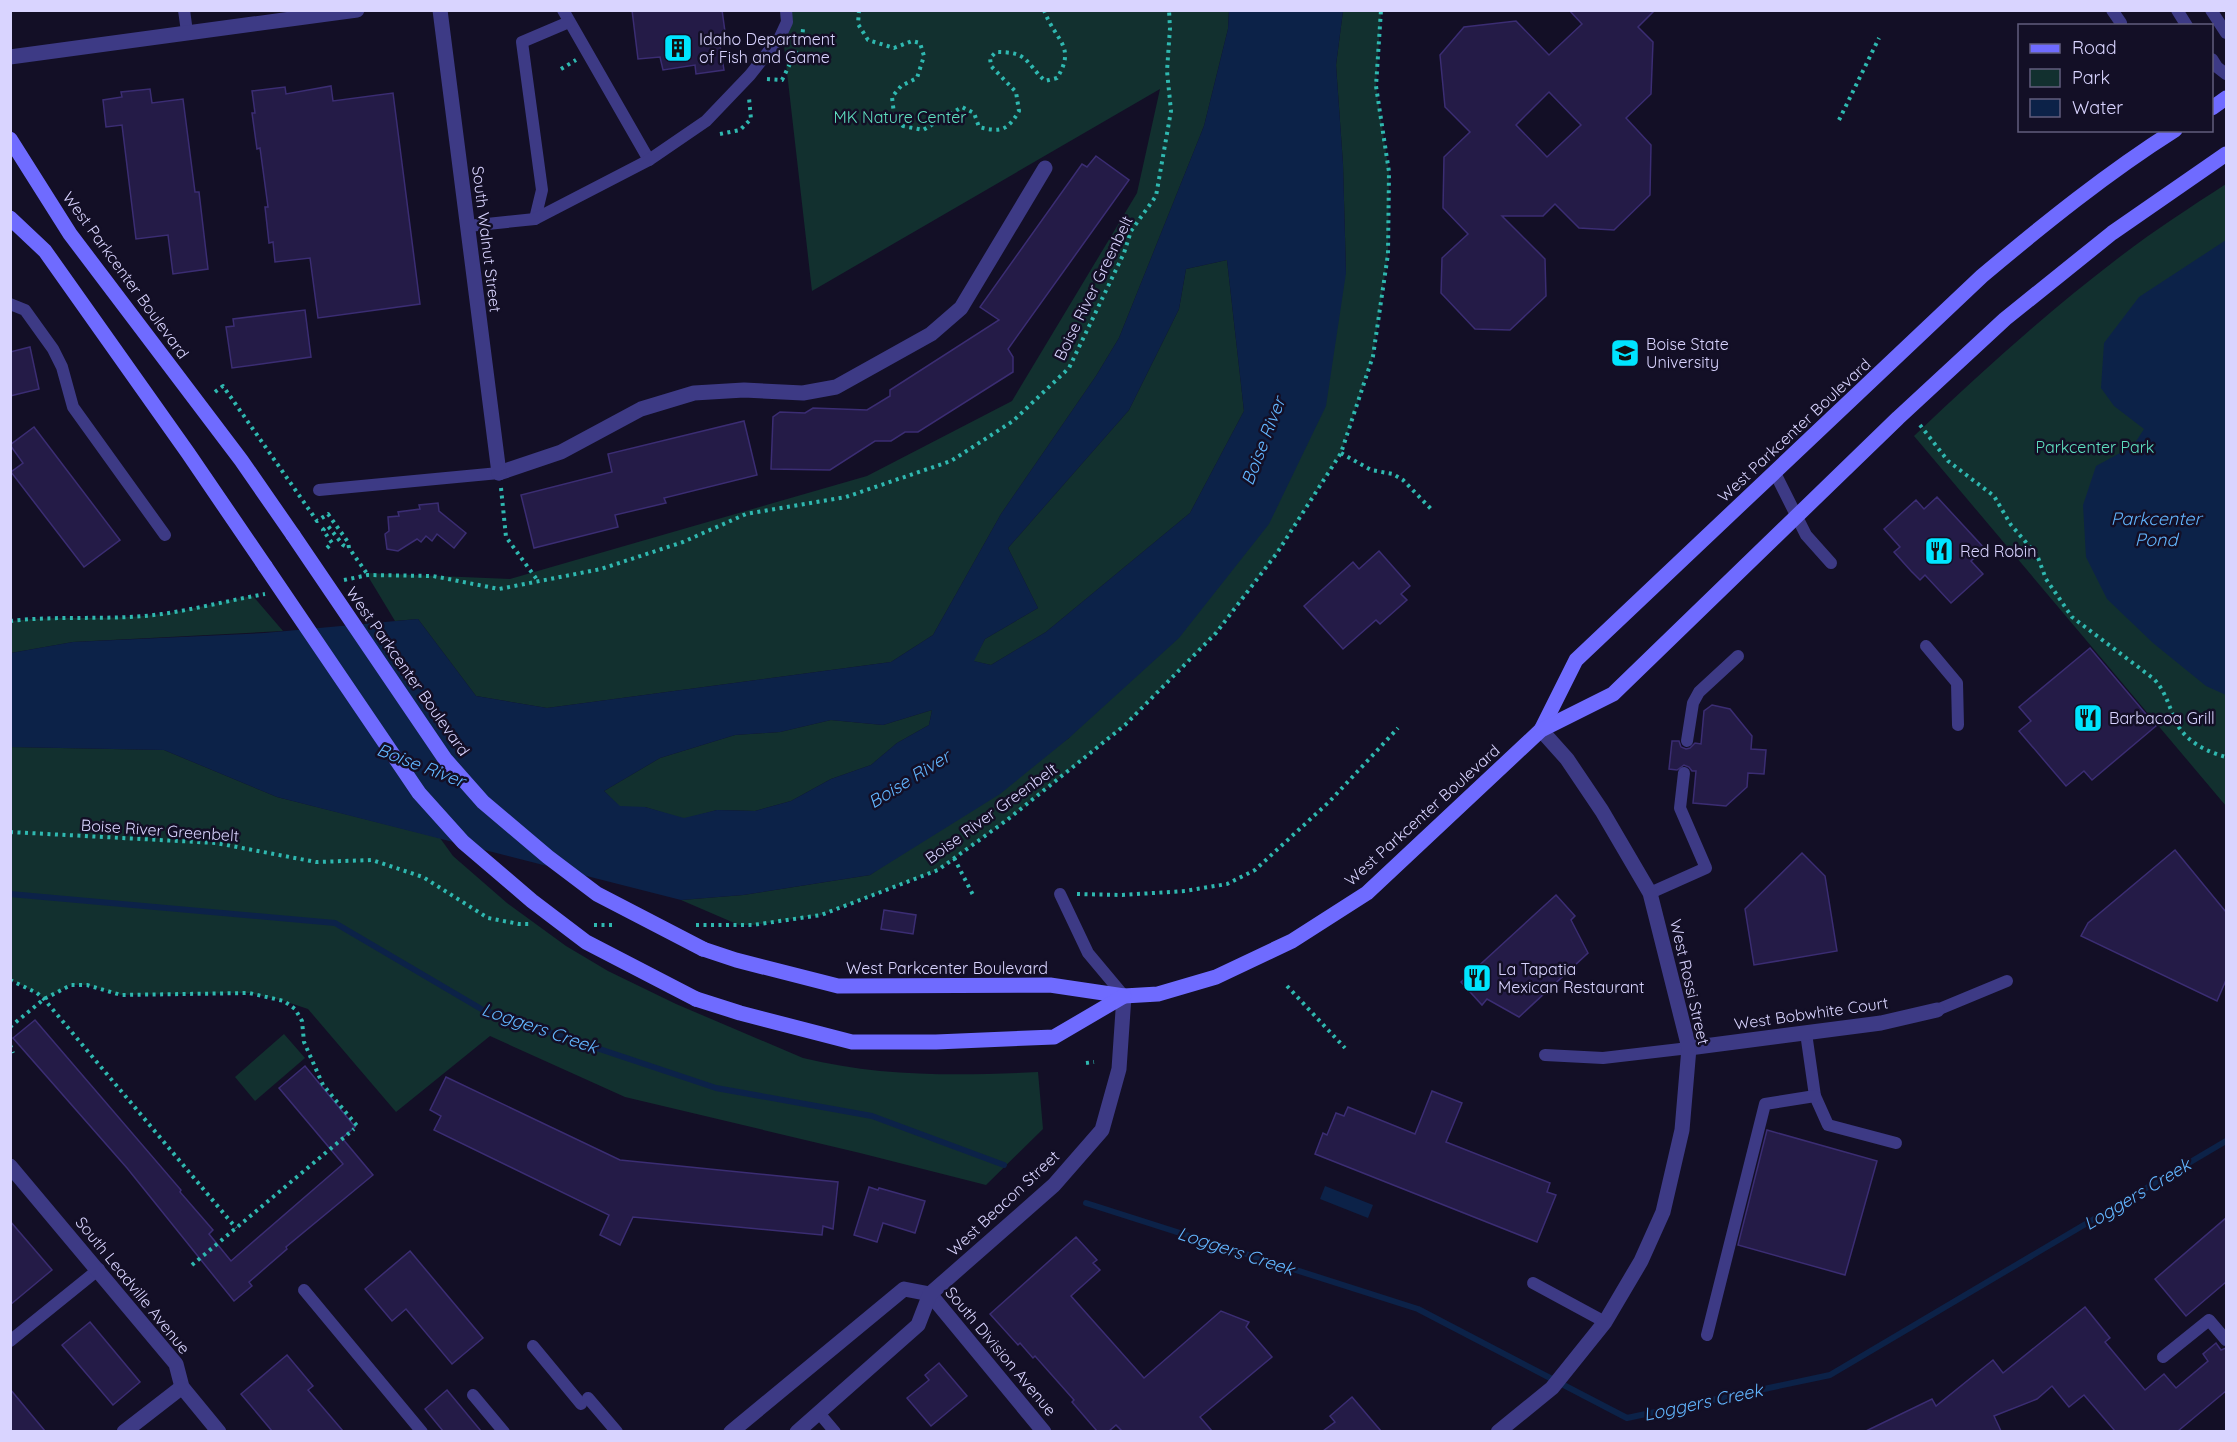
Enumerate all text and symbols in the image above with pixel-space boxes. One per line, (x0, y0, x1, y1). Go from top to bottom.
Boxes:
legend (2018, 24, 2213, 132)
place label: Idaho Department of Fish and Game (699, 29, 835, 67)
building icon: Idaho Department of Fish and Game (662, 32, 694, 64)
text: Road (2072, 36, 2117, 59)
text: Park (2072, 66, 2110, 89)
text: Water (2072, 96, 2123, 119)
park label: MK Nature Center (834, 107, 966, 127)
street label: South Walnut Street (468, 165, 506, 313)
street label: West Parkcenter Boulevard (59, 187, 193, 363)
street label: Boise River Greenbelt (1049, 212, 1137, 364)
place label: Boise State University (1646, 334, 1729, 372)
school or university icon: Boise State University (1609, 337, 1641, 369)
street label: West Parkcenter Boulevard (1713, 354, 1875, 506)
water label: Boise River (1236, 392, 1291, 488)
park label: Parkcenter Park (2036, 437, 2154, 457)
water label: Parkcenter Pond (2111, 507, 2203, 551)
restaurant icon: Red Robin (1923, 535, 1955, 567)
place label: Red Robin (1960, 541, 2036, 561)
street label: West Parkcenter Boulevard (342, 583, 474, 759)
restaurant icon: Barbacoa Grill (2072, 702, 2104, 734)
place label: Barbacoa Grill (2109, 708, 2215, 728)
water label: Boise River (374, 738, 470, 793)
street label: West Parkcenter Boulevard (1340, 740, 1504, 890)
water label: Boise River (864, 744, 956, 813)
street label: Boise River Greenbelt (921, 758, 1061, 868)
street label: Boise River Greenbelt (80, 814, 240, 846)
street label: West Rossi Street (1666, 917, 1714, 1047)
street label: West Parkcenter Boulevard (846, 958, 1048, 978)
place label: La Tapatia Mexican Restaurant (1498, 959, 1645, 997)
restaurant icon: La Tapatia Mexican Restaurant (1461, 962, 1493, 994)
street label: West Bobwhite Court (1733, 992, 1889, 1034)
water label: Loggers Creek (479, 997, 602, 1059)
street label: West Beacon Street (943, 1146, 1063, 1260)
water label: Loggers Creek (2079, 1152, 2196, 1235)
street label: South Leadville Avenue (71, 1212, 195, 1358)
water label: Loggers Creek (1175, 1221, 1299, 1281)
street label: South Division Avenue (941, 1282, 1061, 1420)
water label: Loggers Creek (1641, 1378, 1766, 1426)

